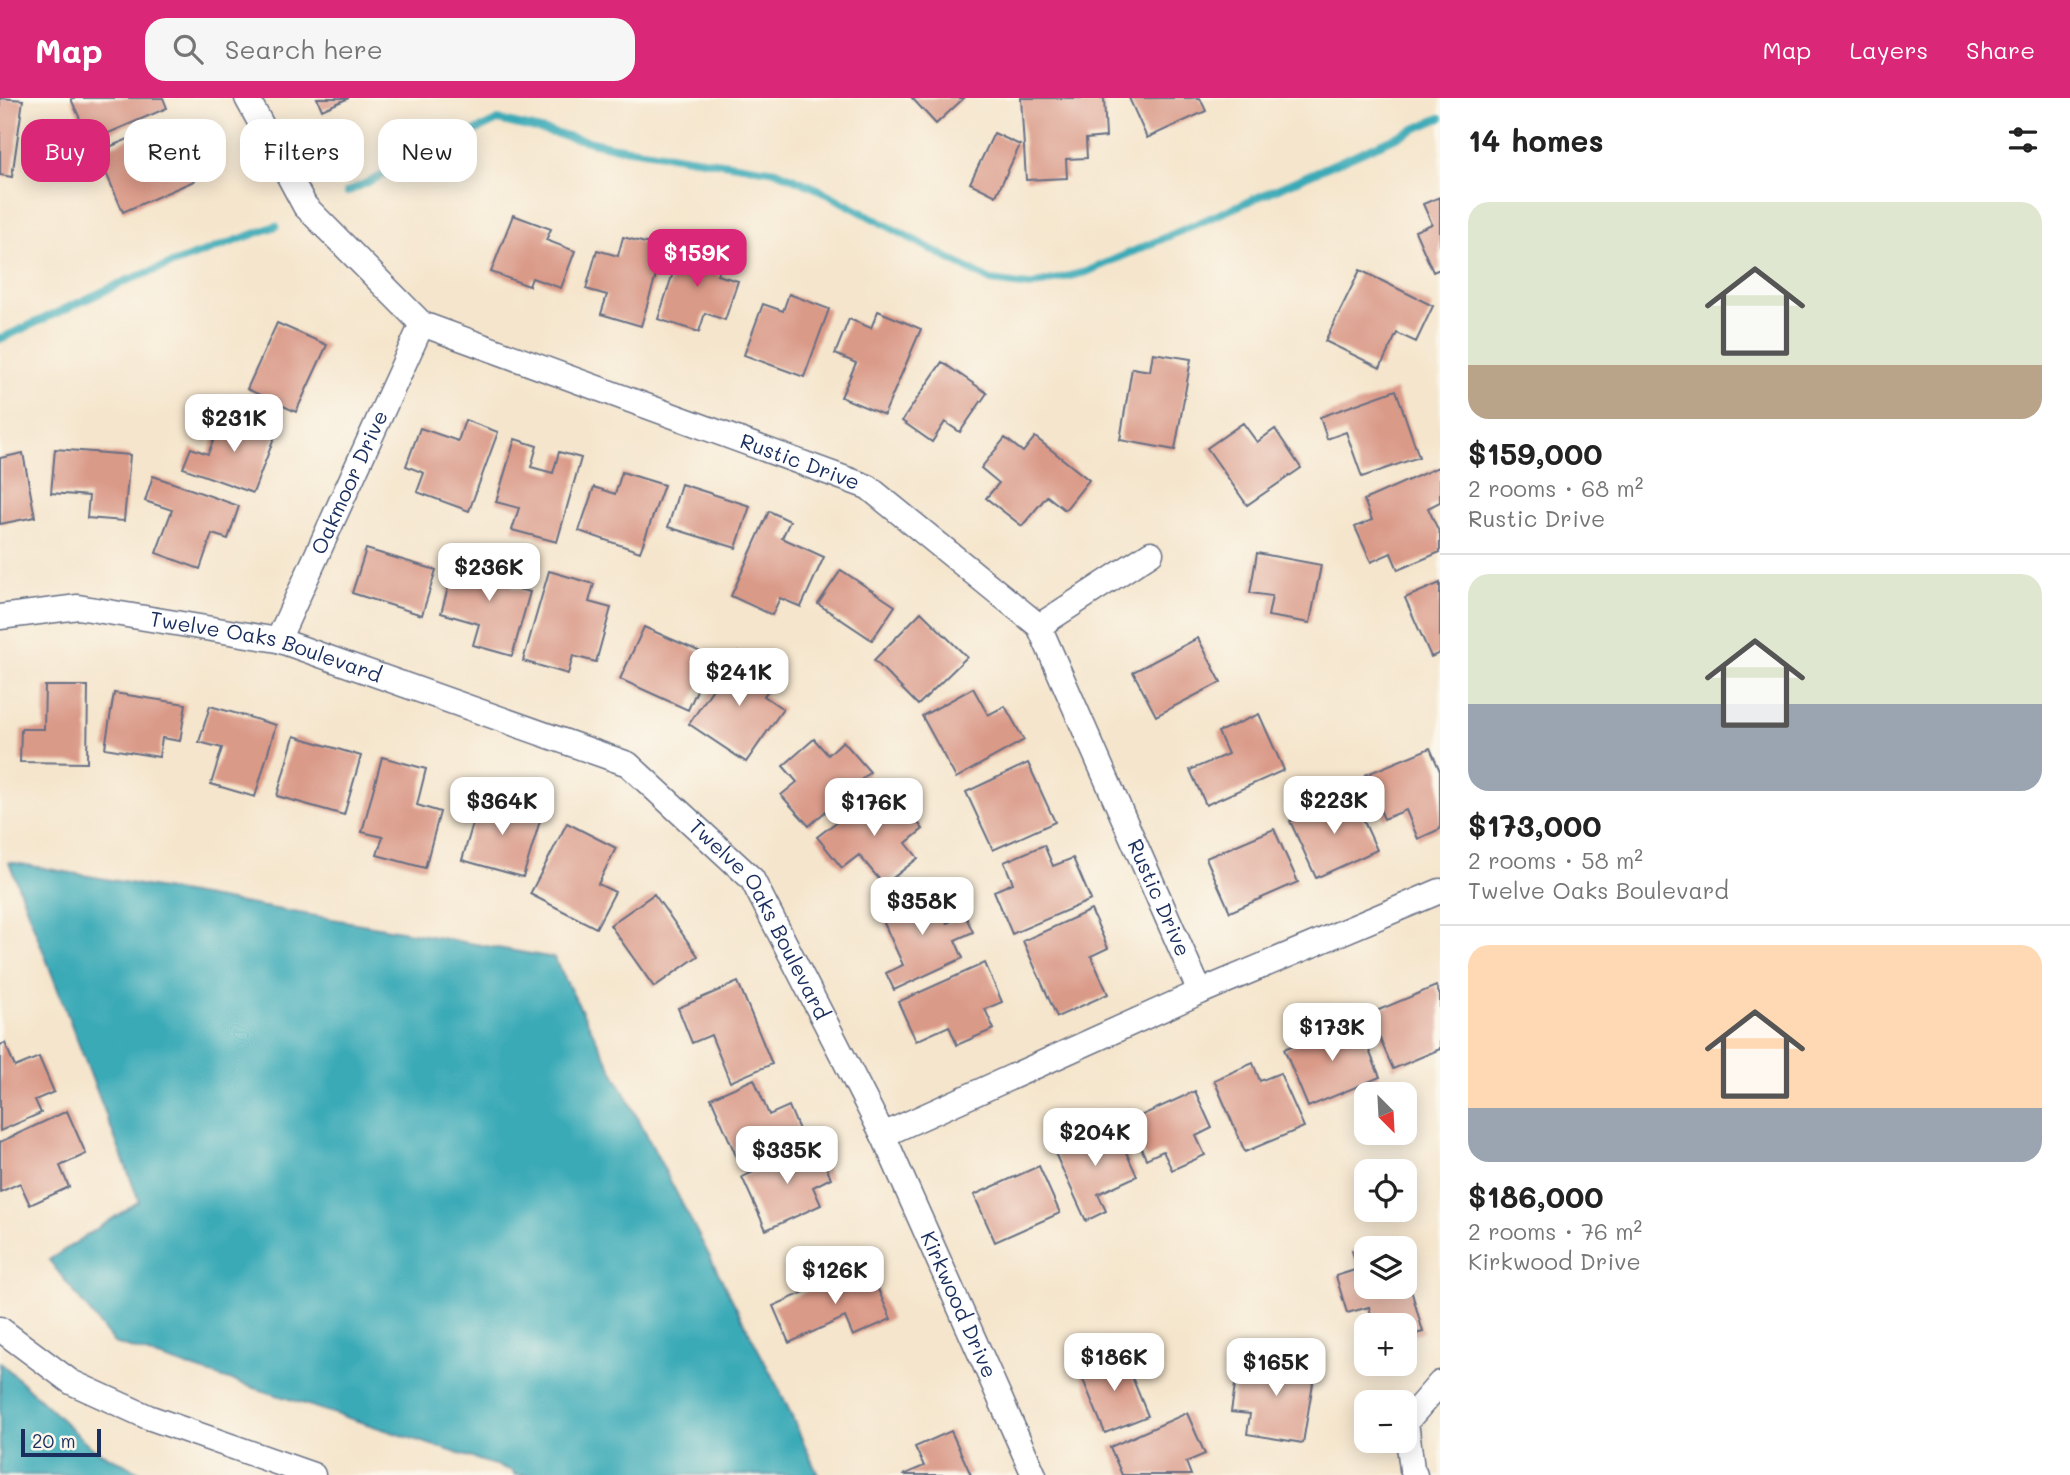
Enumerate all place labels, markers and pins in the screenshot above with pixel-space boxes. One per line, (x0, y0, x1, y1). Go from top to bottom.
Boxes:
pin: $159K (648, 230, 746, 289)
pin: $231K (185, 394, 283, 454)
pin: $236K (440, 544, 538, 603)
pin: $241K (690, 648, 788, 708)
pin: $223K (1285, 776, 1383, 836)
pin: $364K (453, 778, 551, 837)
pin: $176K (825, 778, 923, 838)
pin: $358K (873, 878, 971, 937)
pin: $173K (1283, 1004, 1381, 1063)
pin: $204K (1046, 1108, 1144, 1168)
pin: $335K (738, 1126, 836, 1186)
pin: $126K (786, 1246, 884, 1306)
pin: $186K (1065, 1334, 1163, 1393)
pin: $165K (1227, 1338, 1325, 1398)

